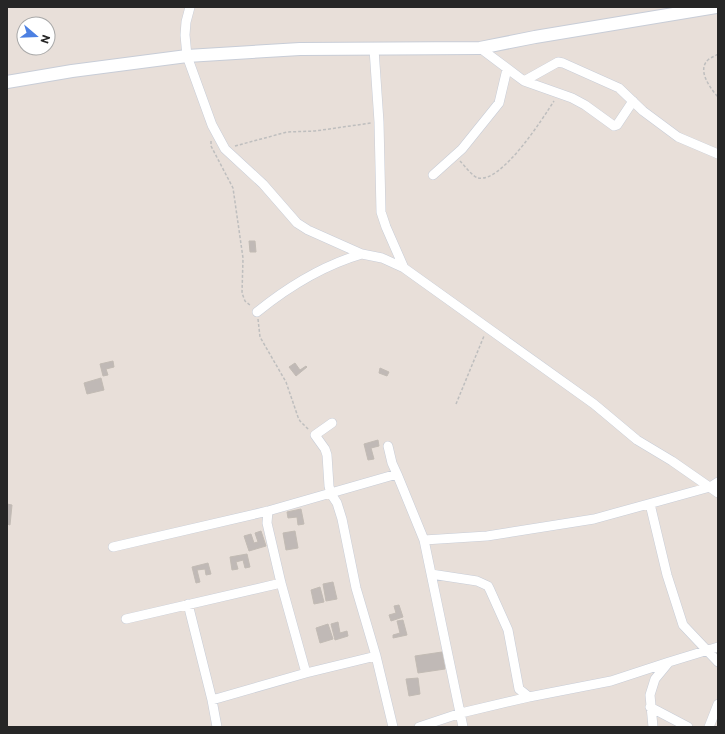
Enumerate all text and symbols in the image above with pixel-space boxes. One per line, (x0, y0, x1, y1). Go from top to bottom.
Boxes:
north arrow (16, 16, 56, 56)
text: N (38, 33, 53, 45)

